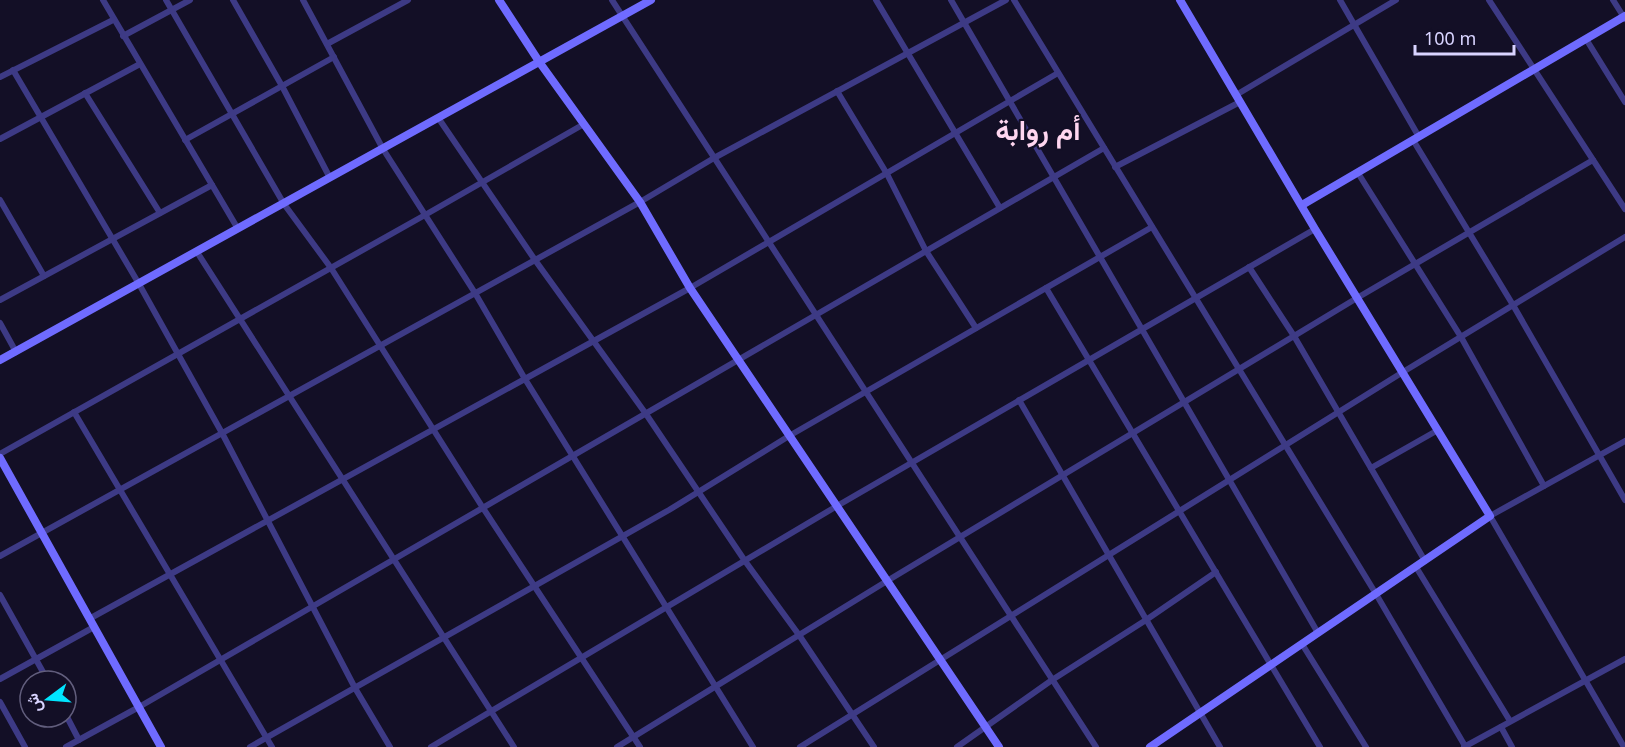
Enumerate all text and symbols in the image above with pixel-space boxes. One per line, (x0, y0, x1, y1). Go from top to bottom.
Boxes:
scale bar (1415, 18, 1514, 56)
text: 100 m (1424, 26, 1476, 50)
district label: أم روابة (995, 110, 1081, 149)
north arrow (18, 669, 78, 729)
text: ش (20, 691, 47, 715)

